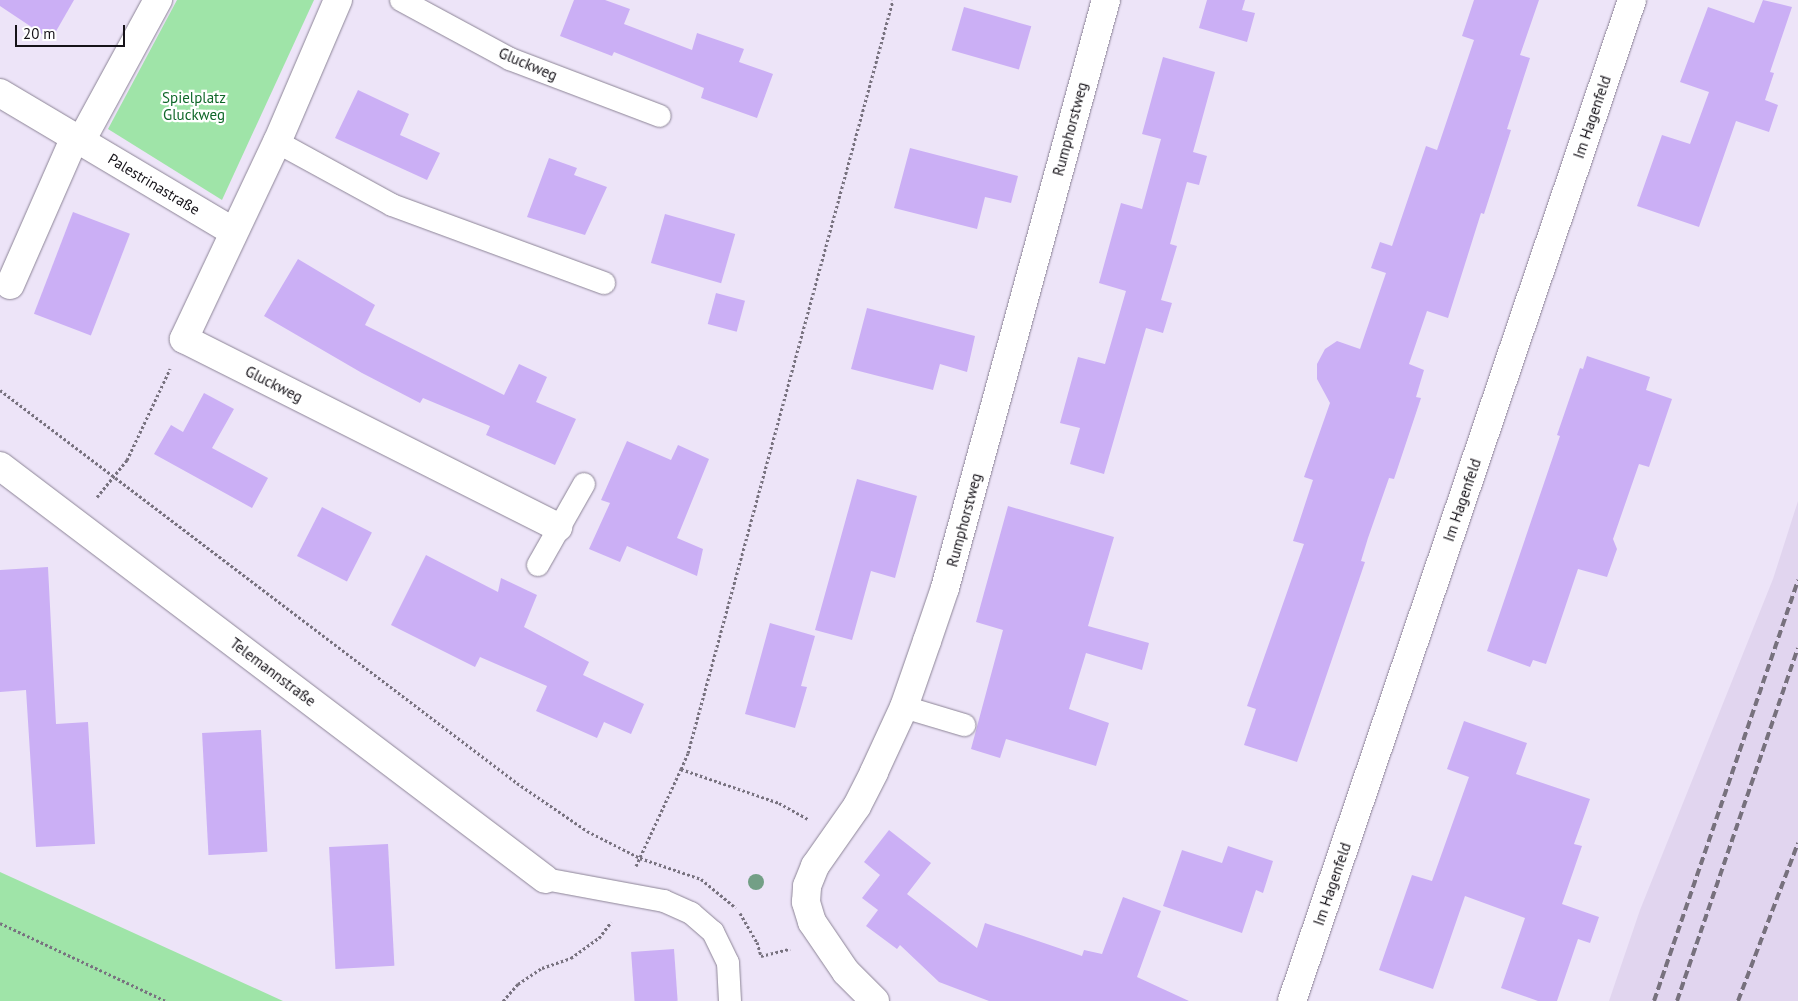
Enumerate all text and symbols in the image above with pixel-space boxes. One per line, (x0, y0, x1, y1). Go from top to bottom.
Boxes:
scale bar (18, 15, 128, 47)
text: 20 m (23, 24, 56, 43)
street label: Gluckweg (496, 44, 560, 84)
street label: Im Hagenfeld (1569, 73, 1615, 161)
street label: Rumphorstweg (1049, 80, 1091, 178)
park label: Spielplatz Gluckweg (162, 88, 226, 123)
street label: Palestrinastraße (105, 150, 203, 218)
street label: Gluckweg (242, 362, 306, 406)
street label: Im Hagenfeld (1439, 456, 1485, 544)
street label: Rumphorstweg (943, 471, 985, 569)
street label: Telemannstraße (227, 634, 319, 710)
street label: Im Hagenfeld (1309, 840, 1355, 928)

